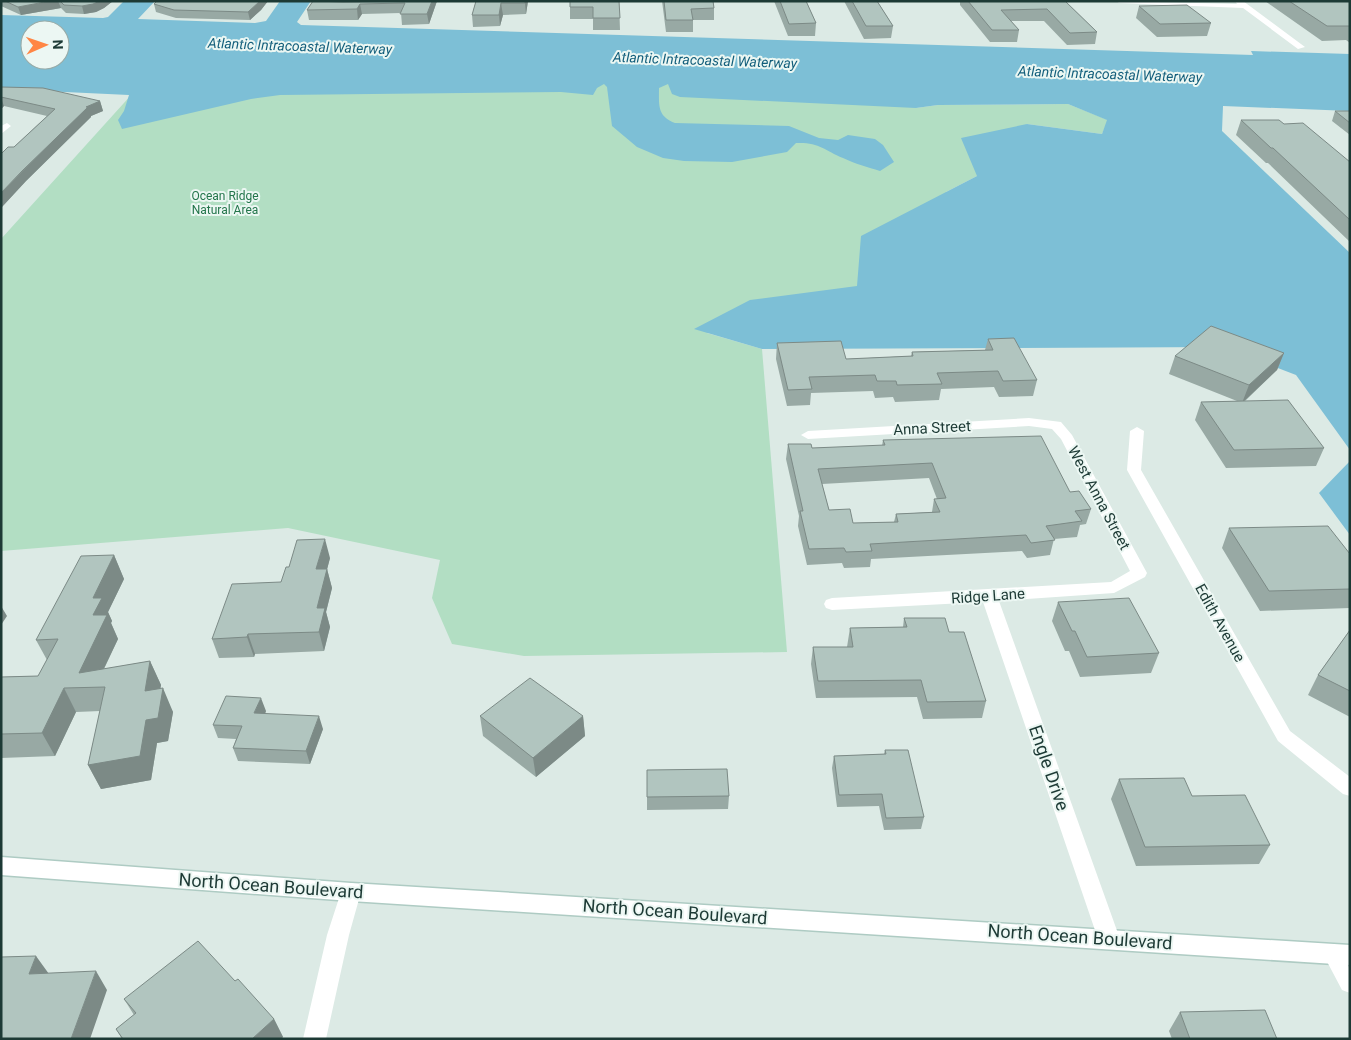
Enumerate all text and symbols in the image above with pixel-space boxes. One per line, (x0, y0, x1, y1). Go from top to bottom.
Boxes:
north arrow (20, 20, 70, 70)
water label: Atlantic Intracoastal Waterway (207, 35, 393, 57)
text: N (50, 39, 66, 50)
water label: Atlantic Intracoastal Waterway (612, 49, 798, 71)
water label: Atlantic Intracoastal Waterway (1017, 63, 1203, 85)
park label: Ocean Ridge Natural Area (191, 189, 259, 217)
street label: Anna Street (893, 417, 971, 439)
street label: West Anna Street (1064, 443, 1134, 553)
street label: Edith Avenue (1191, 581, 1249, 665)
street label: Ridge Lane (950, 584, 1026, 608)
street label: Engle Drive (1025, 722, 1074, 813)
street label: North Ocean Boulevard (178, 869, 364, 902)
street label: North Ocean Boulevard (582, 895, 768, 928)
street label: North Ocean Boulevard (987, 920, 1173, 953)

